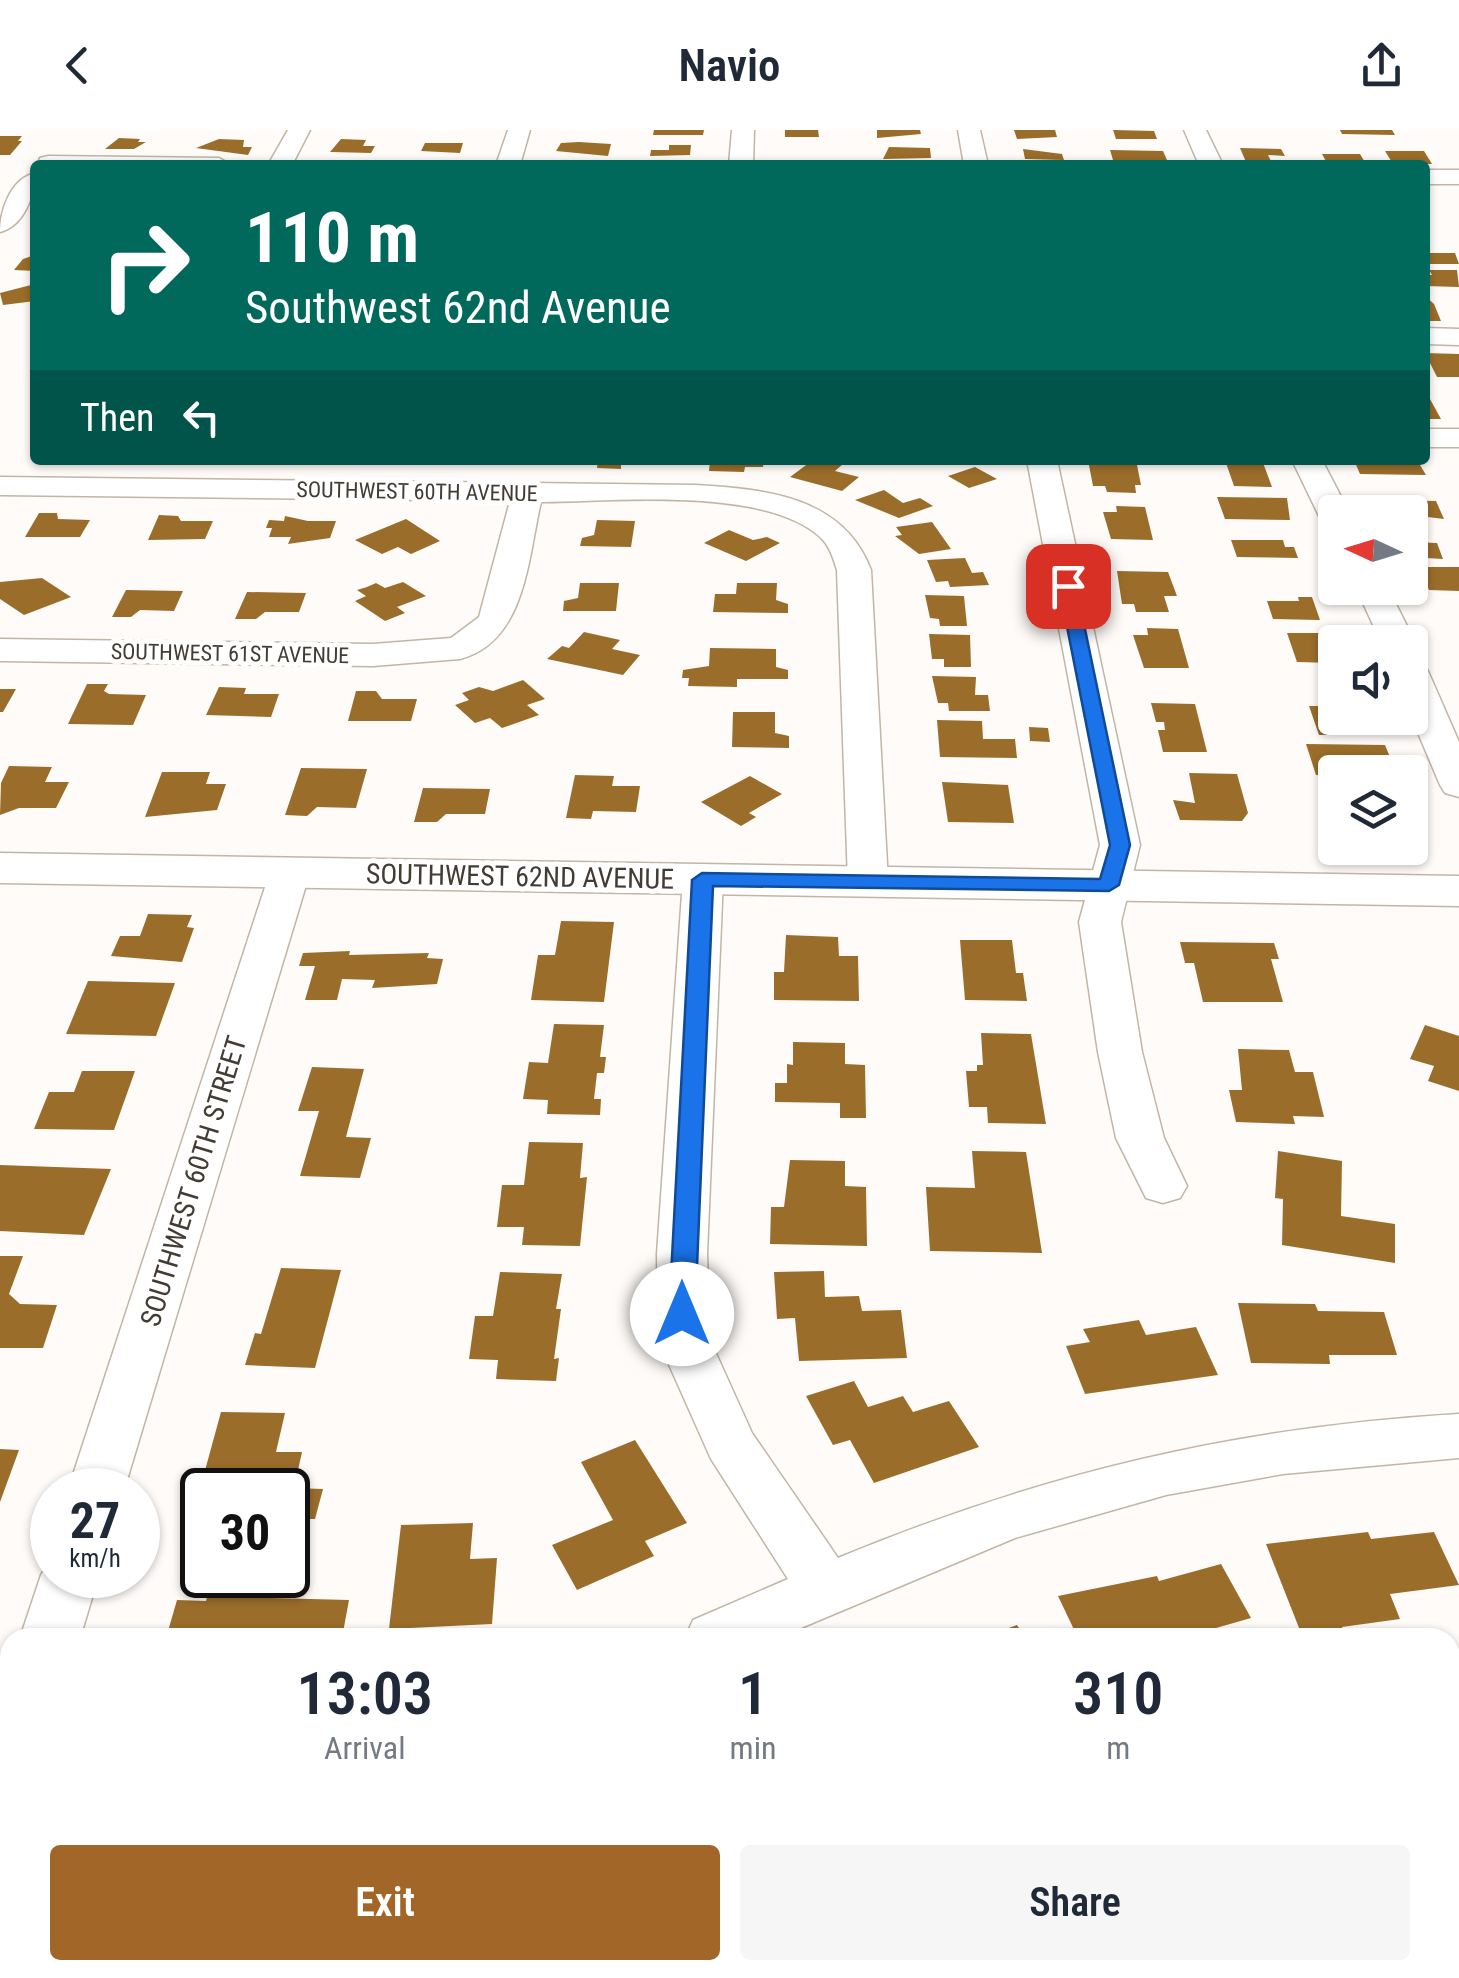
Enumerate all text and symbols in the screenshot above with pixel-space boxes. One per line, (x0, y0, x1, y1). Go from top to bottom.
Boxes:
icon: back (50, 38, 105, 93)
icon: share (1354, 38, 1409, 93)
text: Navio (678, 39, 781, 92)
text: 110 m (245, 197, 419, 279)
icon: right (80, 200, 210, 330)
text: Southwest 62nd Avenue (245, 281, 671, 334)
icon: left (174, 390, 229, 445)
text: Then (80, 396, 154, 440)
street label: SOUTHWEST 60TH AVENUE (296, 477, 538, 506)
north arrow (1318, 495, 1428, 605)
map controls (1318, 495, 1428, 865)
pin (1026, 544, 1111, 629)
icon: arrive (1041, 559, 1096, 614)
button: sound (1318, 625, 1428, 735)
street label: SOUTHWEST 61ST AVENUE (111, 639, 349, 668)
button: layers (1318, 755, 1428, 865)
street label: SOUTHWEST 62ND AVENUE (366, 857, 674, 896)
street label: SOUTHWEST 60TH STREET (134, 1032, 253, 1330)
position arrow (630, 1262, 734, 1366)
speed limit sign: 30 (180, 1468, 310, 1598)
text: 27 (70, 1492, 120, 1550)
text: km/h (69, 1544, 121, 1573)
text: 13:03 (296, 1658, 433, 1729)
text: 1 (738, 1658, 768, 1729)
text: 310 (1073, 1658, 1163, 1729)
text: Arrival (324, 1729, 405, 1767)
text: min (730, 1729, 776, 1767)
text: m (1106, 1729, 1130, 1767)
button: Exit (50, 1845, 720, 1960)
button: Share (740, 1845, 1410, 1960)

